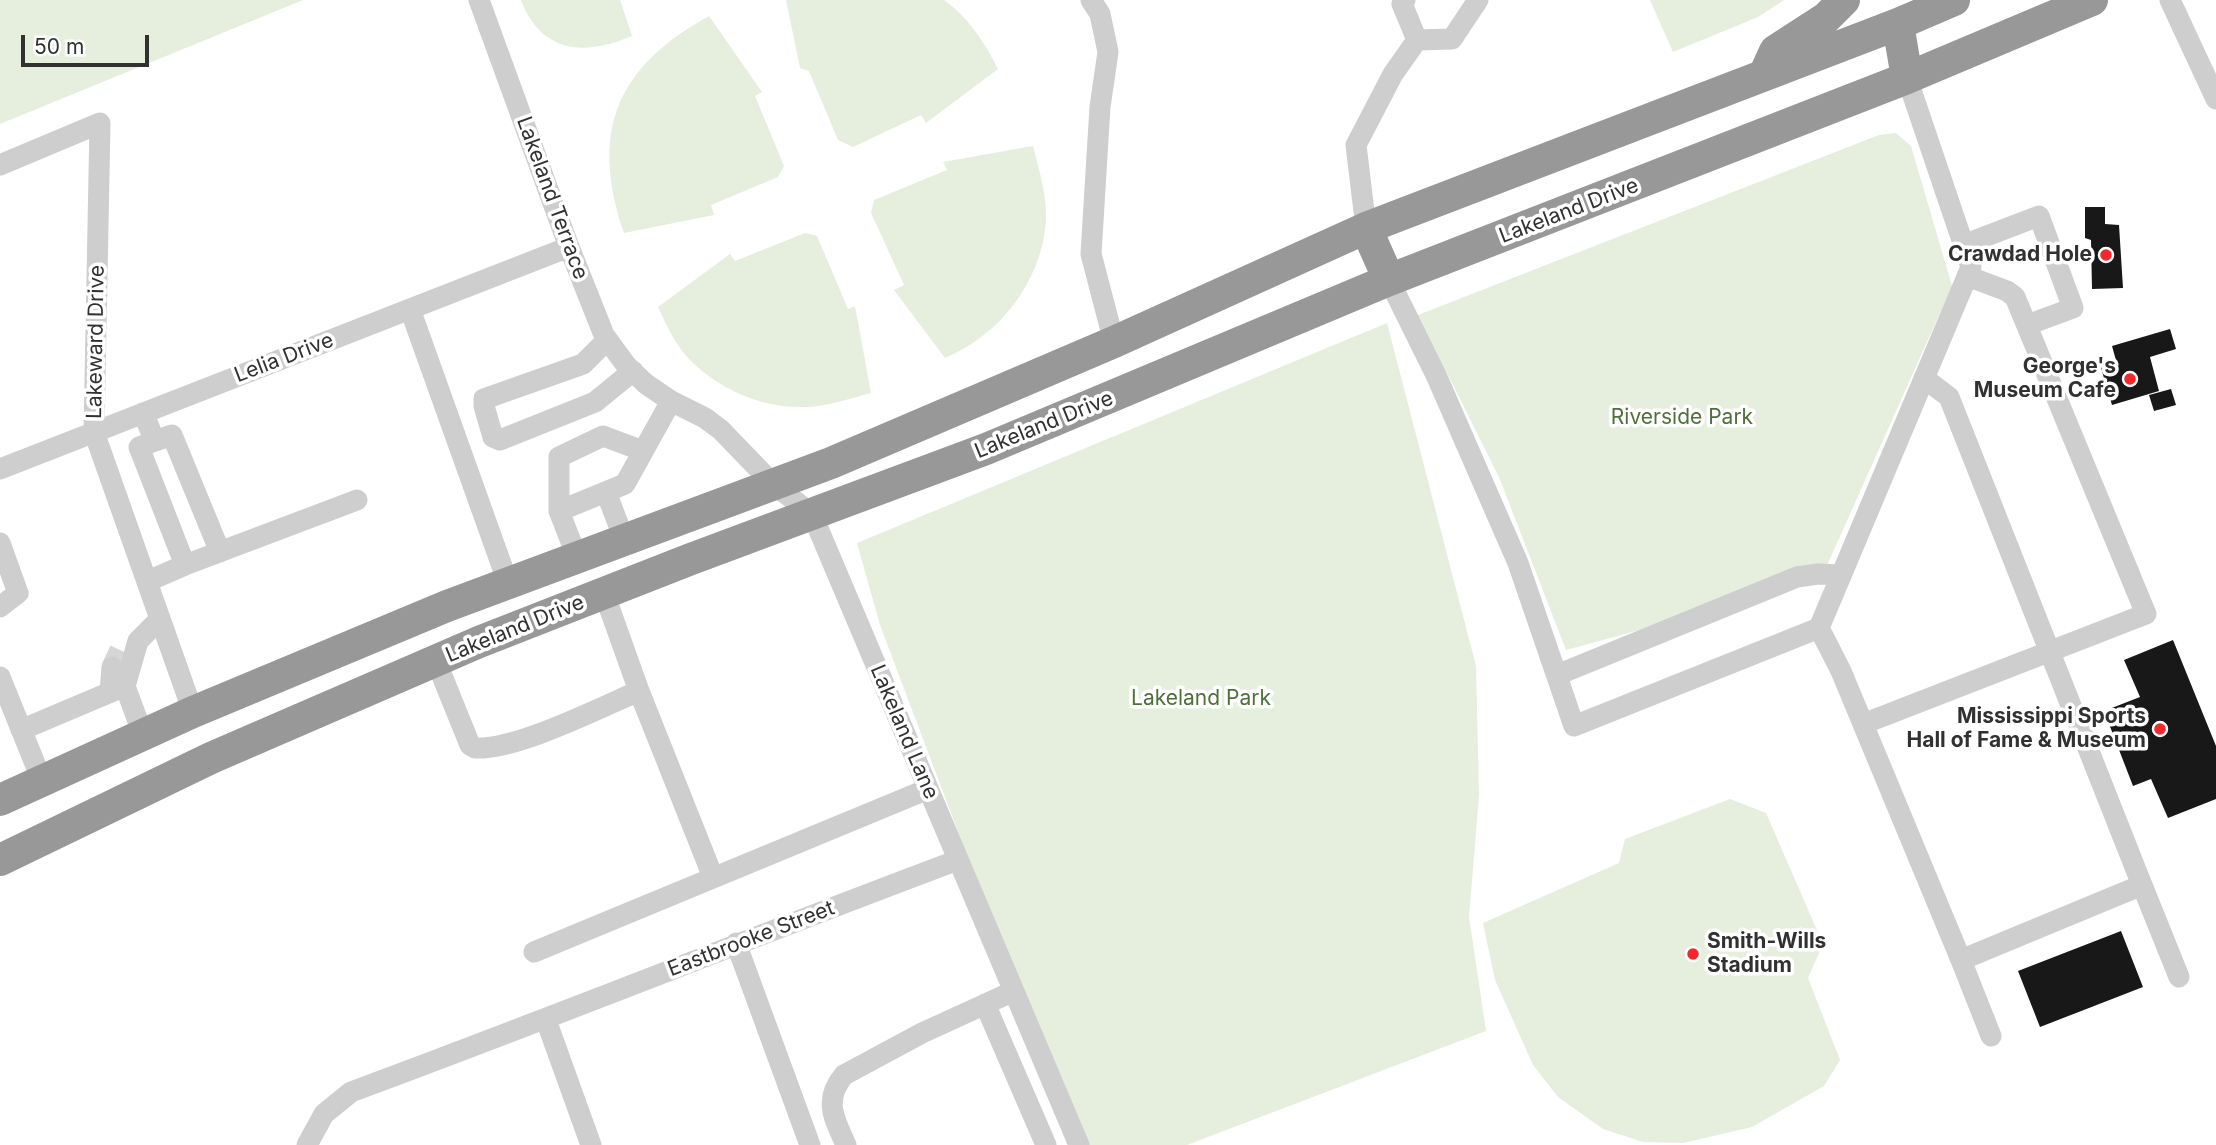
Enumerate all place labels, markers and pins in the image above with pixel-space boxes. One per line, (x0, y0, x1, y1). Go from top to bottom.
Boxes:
place label: Crawdad Hole (1948, 242, 2092, 268)
marker: Crawdad Hole (2098, 247, 2114, 263)
place label: George's Museum Cafe (1974, 354, 2116, 404)
marker: George's Museum Cafe (2122, 371, 2138, 387)
place label: Mississippi Sports Hall of Fame & Museum (1907, 704, 2146, 754)
marker: Mississippi Sports Hall of Fame & Museum (2152, 721, 2168, 737)
place label: Smith-Wills Stadium (1707, 929, 1826, 979)
marker: Smith-Wills Stadium (1685, 946, 1701, 962)

